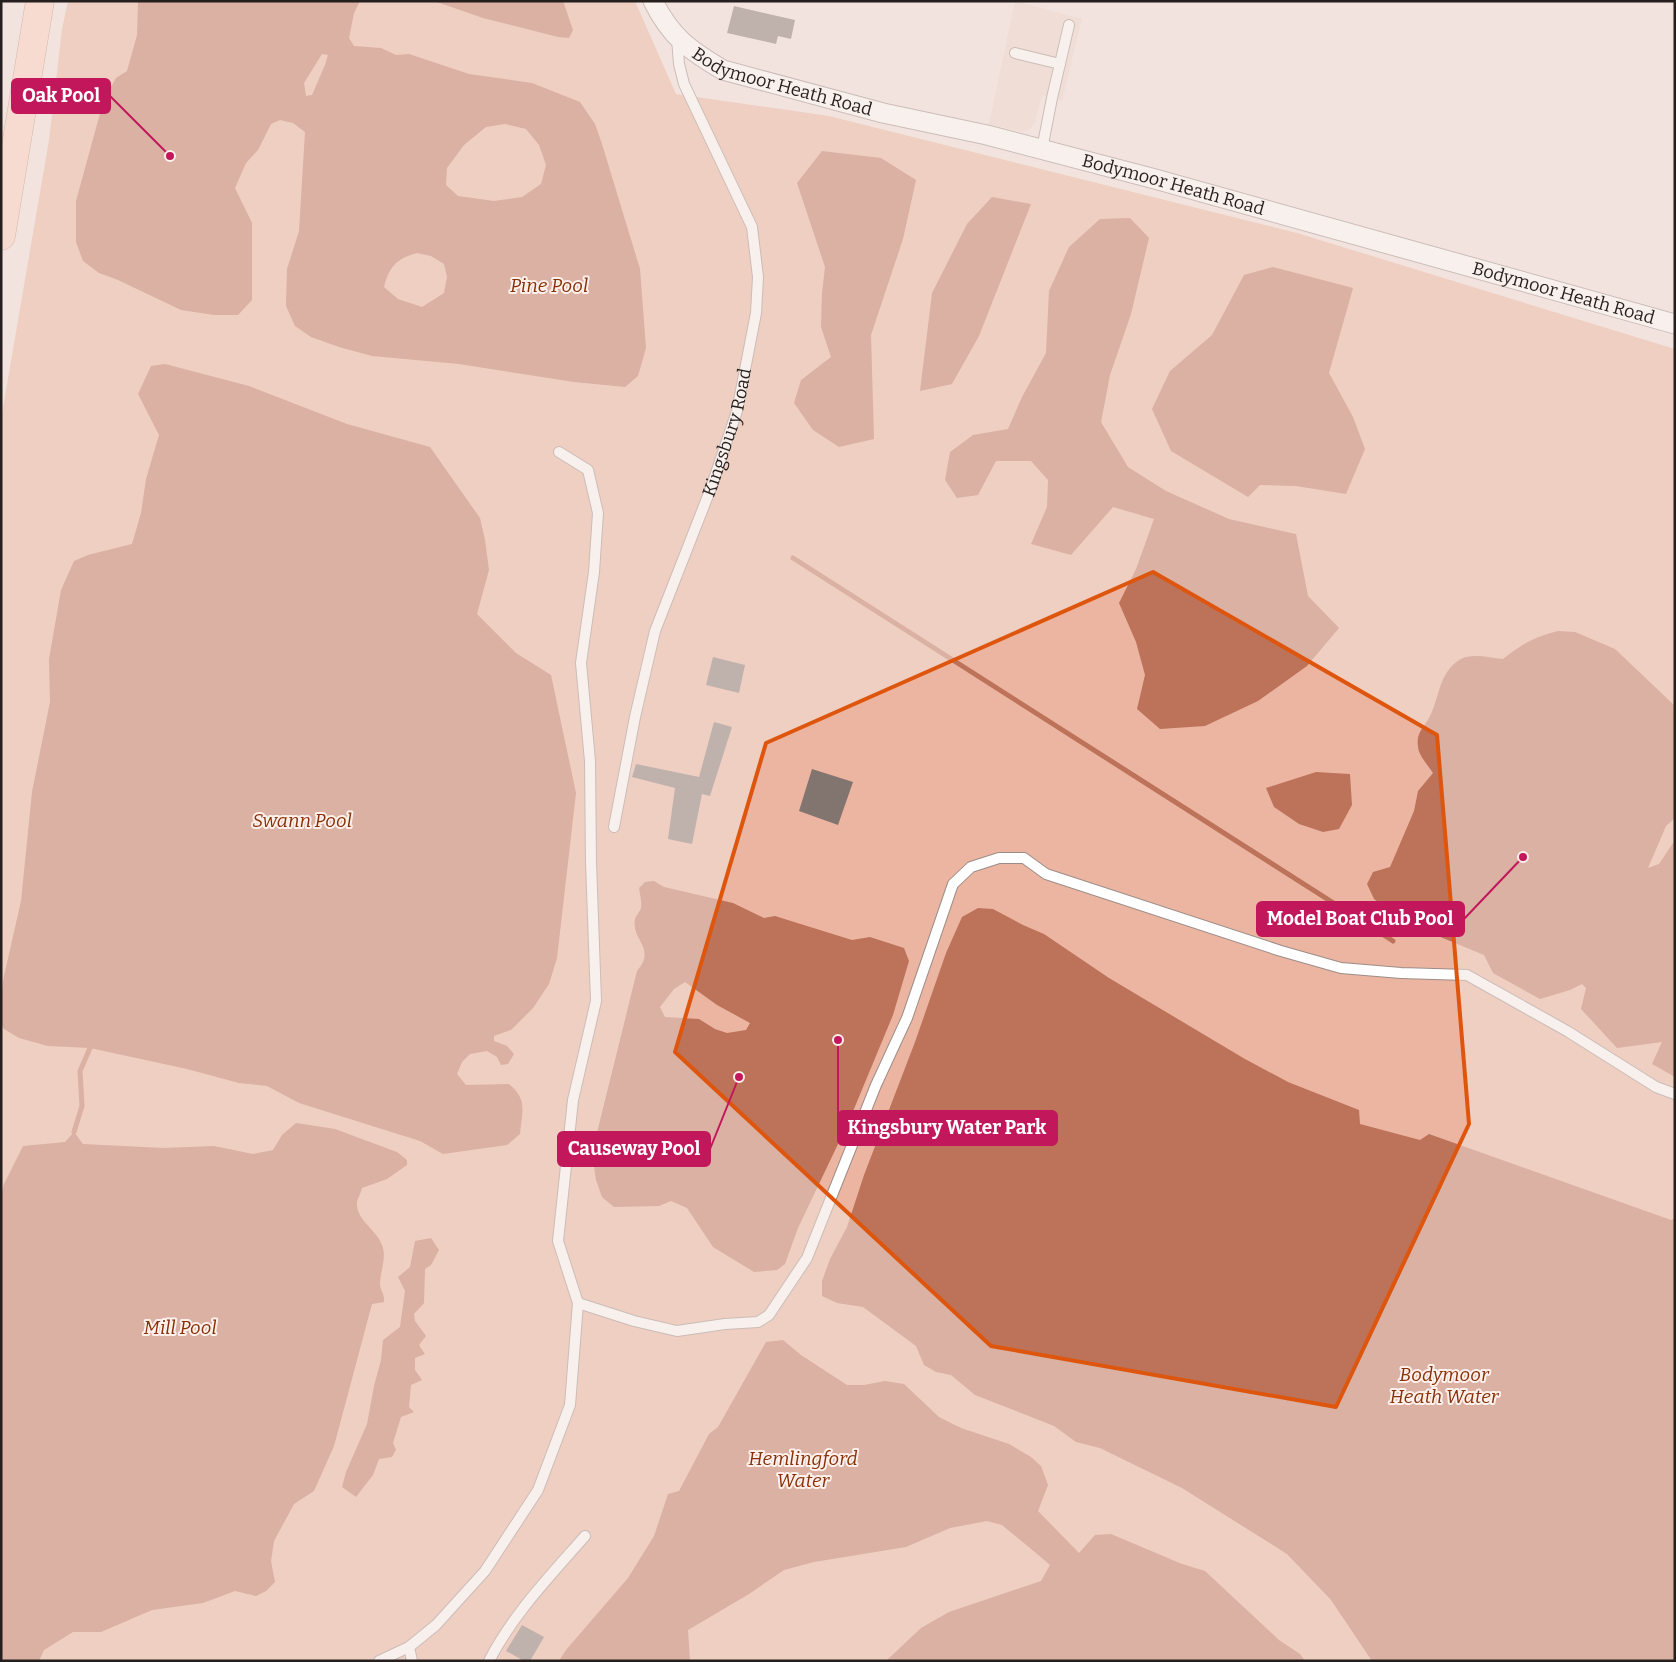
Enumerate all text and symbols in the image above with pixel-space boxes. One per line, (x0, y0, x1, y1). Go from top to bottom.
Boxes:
street label: Bodymoor Heath Road (688, 43, 875, 121)
callout: Oak Pool (12, 79, 110, 113)
text: Oak Pool (22, 84, 100, 107)
street label: Bodymoor Heath Road (1080, 149, 1268, 220)
street label: Bodymoor Heath Road (1470, 257, 1658, 329)
water label: Pine Pool (510, 274, 588, 297)
street label: Kingsbury Road (698, 366, 756, 500)
water label: Swann Pool (252, 809, 352, 832)
callout: Model Boat Club Pool (1257, 902, 1464, 936)
text: Model Boat Club Pool (1267, 907, 1453, 930)
callout: Kingsbury Water Park (838, 1111, 1057, 1145)
text: Kingsbury Water Park (848, 1116, 1047, 1139)
callout: Causeway Pool (558, 1132, 710, 1166)
text: Causeway Pool (568, 1137, 700, 1160)
water label: Mill Pool (143, 1316, 217, 1339)
water label: Bodymoor Heath Water (1390, 1363, 1500, 1408)
water label: Hemlingford Water (748, 1447, 858, 1492)

